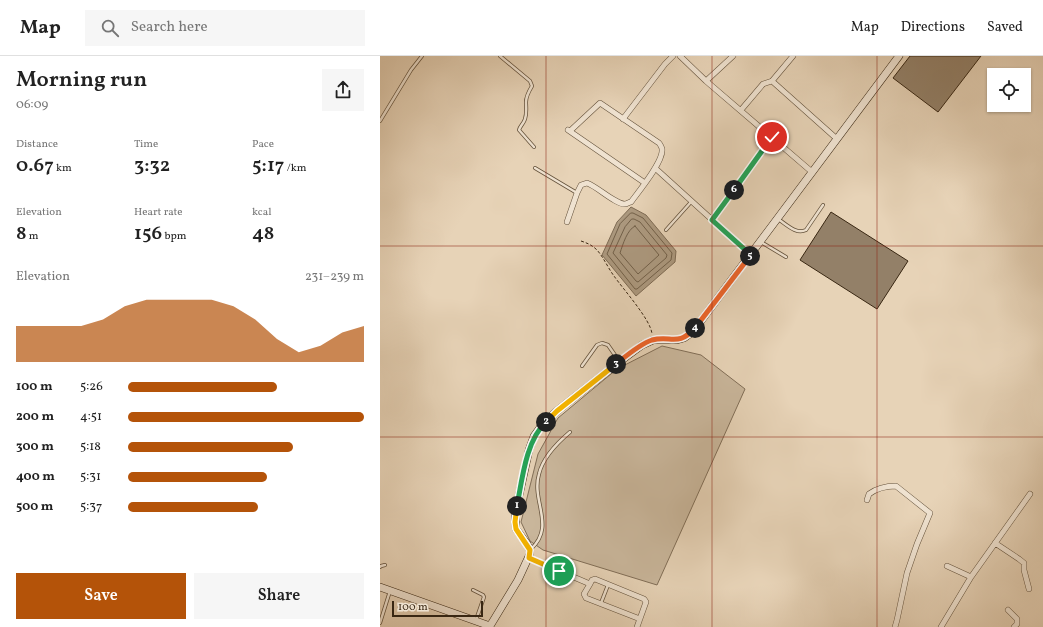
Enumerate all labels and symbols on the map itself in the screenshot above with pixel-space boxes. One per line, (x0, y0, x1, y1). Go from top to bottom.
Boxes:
pin (755, 120, 789, 154)
pin: 6 (724, 180, 744, 200)
pin: 5 (740, 246, 760, 266)
pin: 4 (685, 318, 705, 338)
pin: 3 (606, 354, 626, 374)
pin: 2 (536, 412, 556, 432)
pin: 1 (507, 496, 527, 516)
pin (542, 554, 576, 588)
scale bar (392, 599, 483, 618)

